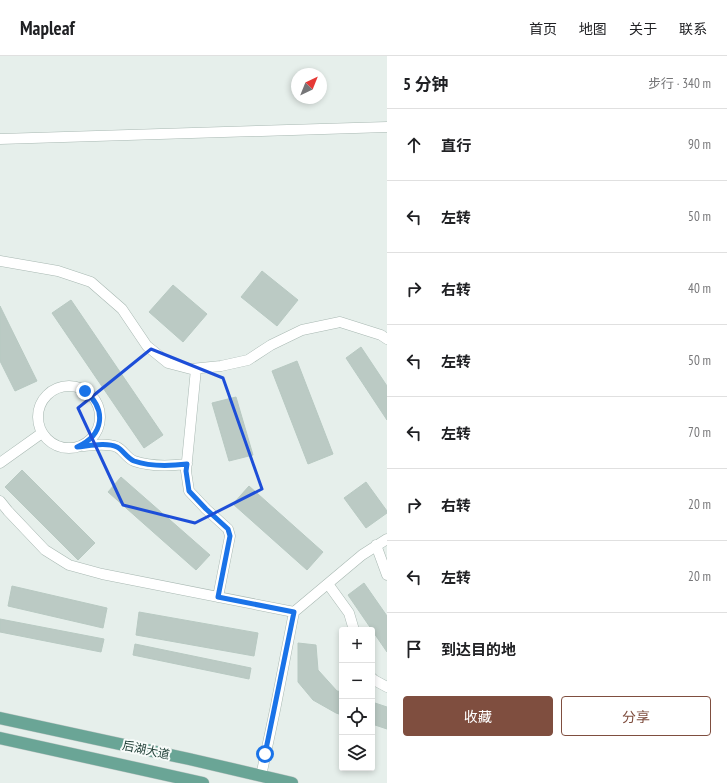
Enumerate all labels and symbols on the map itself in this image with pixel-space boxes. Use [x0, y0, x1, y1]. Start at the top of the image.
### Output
north arrow [291, 68, 327, 104]
route end [76, 382, 94, 400]
street label: 后湖大道 [121, 737, 171, 762]
route start [256, 745, 274, 763]

